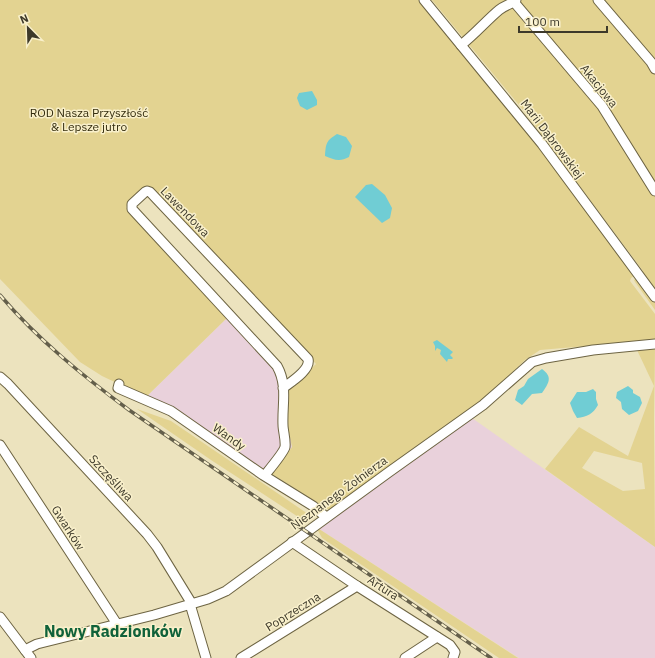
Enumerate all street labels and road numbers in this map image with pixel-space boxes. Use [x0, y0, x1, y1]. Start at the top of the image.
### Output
street label: Akacjowa [577, 61, 622, 111]
street label: Marii Dąbrowskiej [518, 96, 587, 181]
street label: Lawendowa [158, 183, 213, 240]
street label: Wandy [210, 420, 249, 453]
street label: Szczęśliwa [86, 451, 137, 504]
street label: Nieznanego Żołnierza [287, 452, 390, 533]
street label: Gwarków [48, 503, 88, 553]
street label: Artura [365, 572, 402, 603]
street label: Poprzeczna [262, 588, 323, 634]

